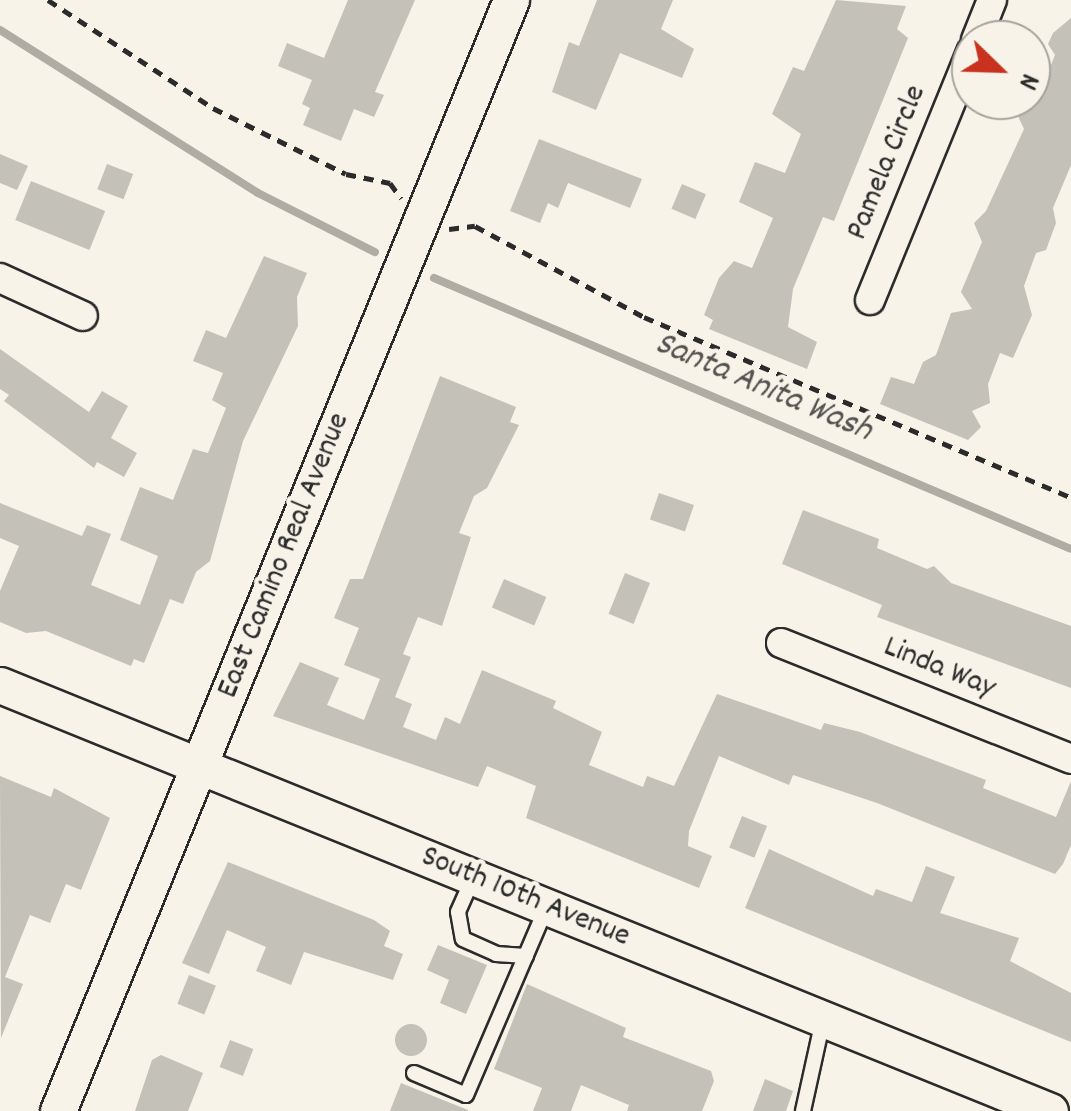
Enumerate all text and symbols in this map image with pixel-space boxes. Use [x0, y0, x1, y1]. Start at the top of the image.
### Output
north arrow [951, 20, 1051, 120]
text: N [1006, 67, 1048, 95]
street label: Pamela Circle [840, 80, 936, 246]
water label: Santa Anita Wash [648, 323, 878, 453]
street label: East Camino Real Avenue [210, 408, 360, 704]
street label: Linda Way [877, 629, 1001, 709]
street label: South 10th Avenue [415, 839, 635, 957]

